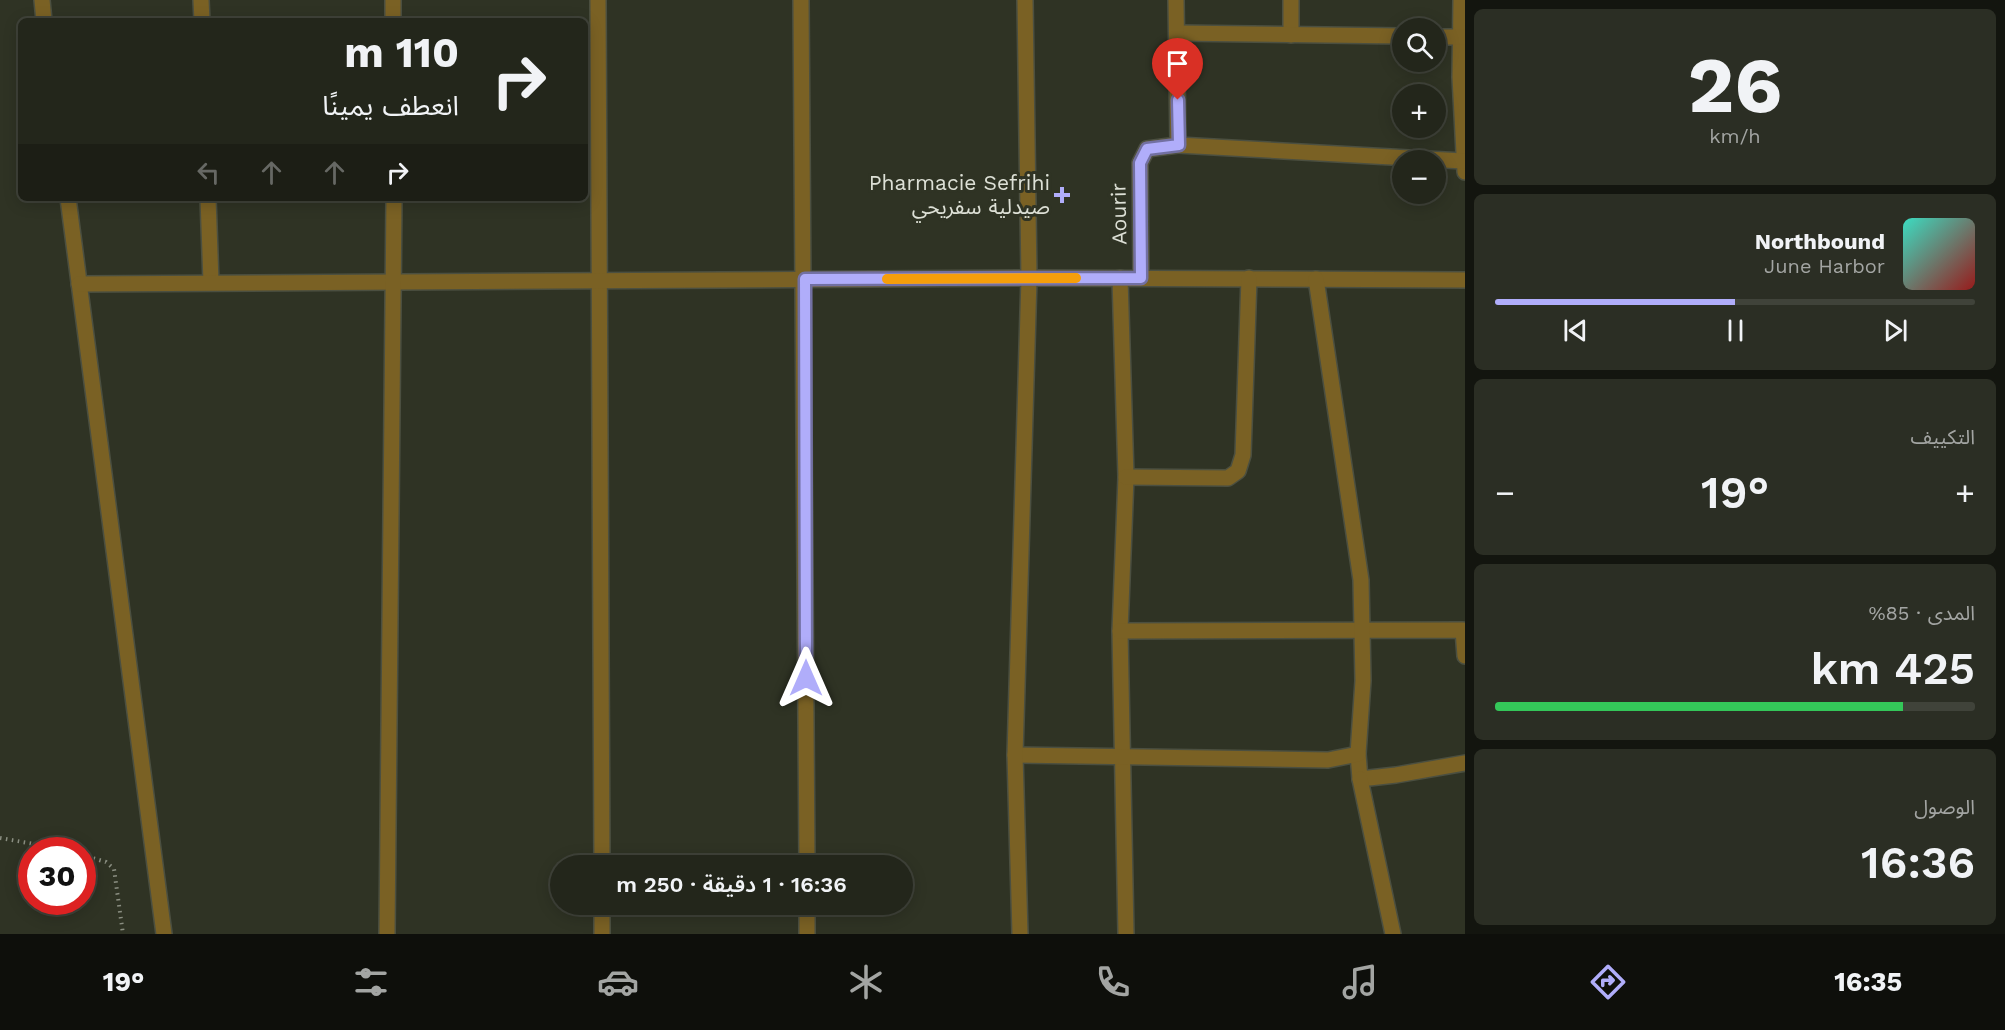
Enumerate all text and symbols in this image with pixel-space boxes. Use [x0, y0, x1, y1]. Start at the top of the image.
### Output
map controls [1392, 18, 1446, 204]
button: search [1392, 18, 1446, 72]
text: 110 m [344, 28, 459, 77]
pin [1152, 38, 1203, 100]
text: 26 [1688, 39, 1782, 131]
icon: right [480, 42, 558, 120]
icon: arrive [1161, 47, 1194, 80]
button: + [1392, 84, 1446, 138]
text: انعطف يمينًا [322, 90, 459, 122]
text: km/h [1709, 124, 1761, 148]
button: − [1392, 150, 1446, 204]
icon: left [192, 156, 225, 189]
icon: ahead [255, 156, 288, 189]
icon: ahead [318, 156, 351, 189]
icon: right [381, 156, 414, 189]
place label: Pharmacie Sefrihi صيدلية سفريحي [869, 170, 1050, 223]
street label: Aourir [1105, 182, 1132, 245]
marker: Pharmacie Sefrihi صيدلية سفريحي [1055, 188, 1069, 202]
text: Northbound [1755, 229, 1885, 254]
text: June Harbor [1764, 254, 1885, 278]
icon: previous [1559, 314, 1592, 347]
icon: pause [1719, 314, 1752, 347]
icon: next [1879, 314, 1912, 347]
text: التكييف [1911, 425, 1975, 449]
text: 19° [1701, 466, 1769, 519]
text: − [1495, 473, 1515, 512]
text: + [1955, 473, 1975, 512]
text: المدى · 85% [1868, 601, 1975, 625]
text: 425 km [1811, 642, 1975, 695]
position arrow [774, 646, 838, 710]
text: الوصول [1914, 795, 1975, 819]
text: 16:36 [1861, 836, 1975, 889]
speed limit sign: 30 [18, 837, 96, 915]
text: 16:36 · 1 دقيقة · 250 m [616, 872, 847, 897]
icon: filters [350, 961, 392, 1003]
icon: car [597, 961, 639, 1003]
icon: climate [845, 961, 887, 1003]
icon: phone [1092, 961, 1134, 1003]
icon: music [1339, 961, 1381, 1003]
icon: directions [1587, 961, 1629, 1003]
text: 19° [103, 966, 144, 998]
text: 16:35 [1834, 966, 1902, 998]

